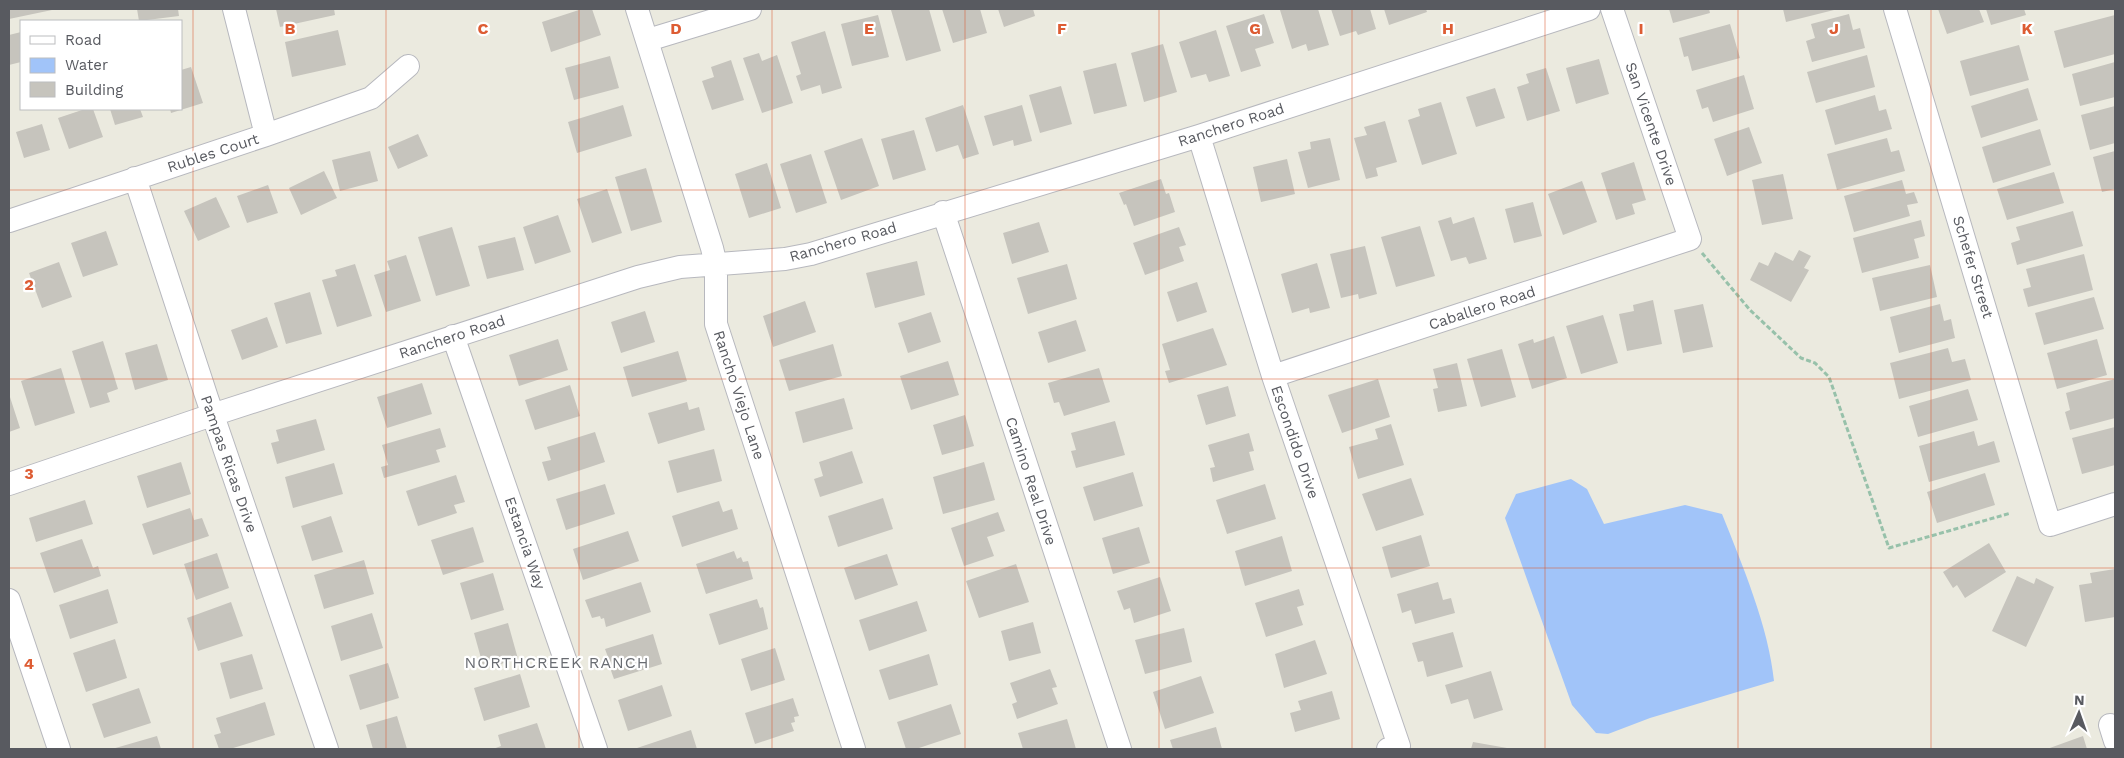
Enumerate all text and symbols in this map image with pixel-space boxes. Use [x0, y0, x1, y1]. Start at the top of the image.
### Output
text: B [285, 19, 296, 38]
text: C [478, 19, 489, 38]
text: D [670, 19, 682, 38]
text: E [864, 19, 874, 38]
text: F [1057, 19, 1067, 38]
text: G [1249, 19, 1261, 38]
text: H [1442, 19, 1454, 38]
text: I [1638, 19, 1644, 38]
text: J [1829, 19, 1839, 38]
text: K [2021, 19, 2033, 38]
legend [20, 20, 182, 110]
text: Road [65, 31, 102, 49]
text: Water [65, 56, 108, 74]
street label: San Vicente Drive [1621, 60, 1681, 188]
text: Building [65, 81, 123, 99]
street label: Ranchero Road [1176, 99, 1286, 151]
street label: Rubles Court [165, 130, 262, 176]
street label: Schefer Street [1949, 214, 1997, 321]
street label: Ranchero Road [787, 218, 899, 266]
text: 2 [24, 275, 34, 294]
street label: Caballero Road [1426, 282, 1538, 334]
street label: Ranchero Road [397, 311, 507, 363]
street label: Rancho Viejo Lane [710, 328, 768, 462]
street label: Escondido Drive [1267, 383, 1323, 501]
street label: Pampas Ricas Drive [197, 393, 261, 535]
street label: Camino Real Drive [1002, 415, 1060, 547]
text: 3 [24, 464, 34, 483]
street label: Estancia Way [501, 494, 549, 592]
district label: NORTHCREEK RANCH [465, 653, 649, 672]
text: 4 [24, 654, 34, 673]
north arrow [2054, 688, 2104, 738]
text: N [2074, 692, 2085, 708]

